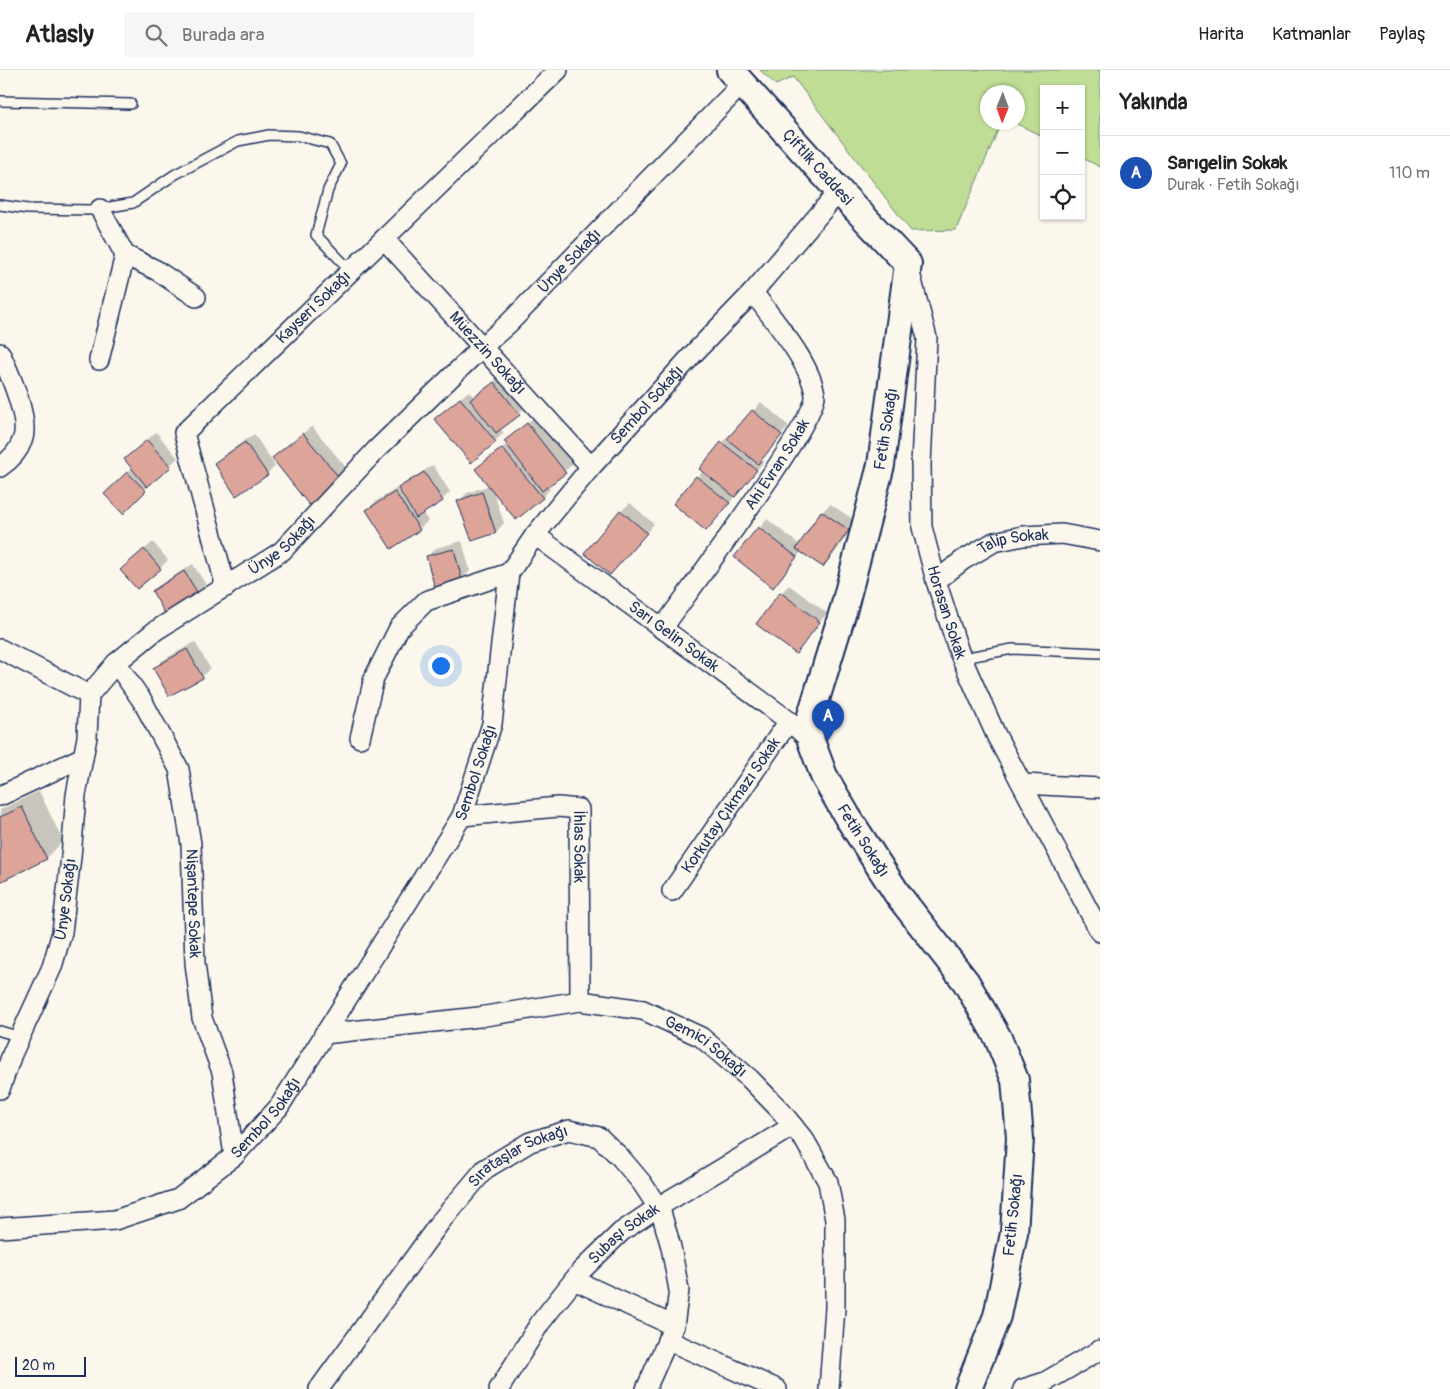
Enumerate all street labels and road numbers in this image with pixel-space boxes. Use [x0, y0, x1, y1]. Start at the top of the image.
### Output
street label: Çiftlik Caddesi [778, 125, 858, 210]
street label: Ünye Sokağı [534, 224, 605, 297]
street label: Kayseri Sokağı [272, 267, 355, 348]
street label: Müezzin Sokağı [445, 307, 530, 399]
street label: Sembol Sokağı [606, 361, 688, 449]
street label: Fetih Sokağı [870, 387, 902, 471]
street label: Ahi Evran Sokak [741, 415, 814, 514]
street label: Ünye Sokağı [245, 511, 320, 580]
street label: Talip Sokak [974, 525, 1049, 559]
street label: Horasan Sokak [922, 563, 971, 663]
street label: Sarı Gelin Sokak [624, 597, 723, 677]
street label: Sembol Sokağı [451, 722, 501, 823]
street label: Korkutay Çıkmazı Sokak [677, 733, 785, 877]
street label: Fetih Sokağı [832, 801, 894, 881]
street label: İhlas Sokak [569, 810, 589, 883]
street label: Nişantepe Sokak [181, 848, 205, 959]
street label: Ünye Sokağı [50, 857, 81, 943]
street label: Gemici Sokağı [661, 1011, 751, 1082]
street label: Sembol Sokağı [227, 1074, 305, 1163]
street label: Sırataşlar Sokağı [464, 1121, 570, 1192]
street label: Fetih Sokağı [999, 1173, 1027, 1257]
street label: Subaşı Sokak [584, 1199, 664, 1268]

